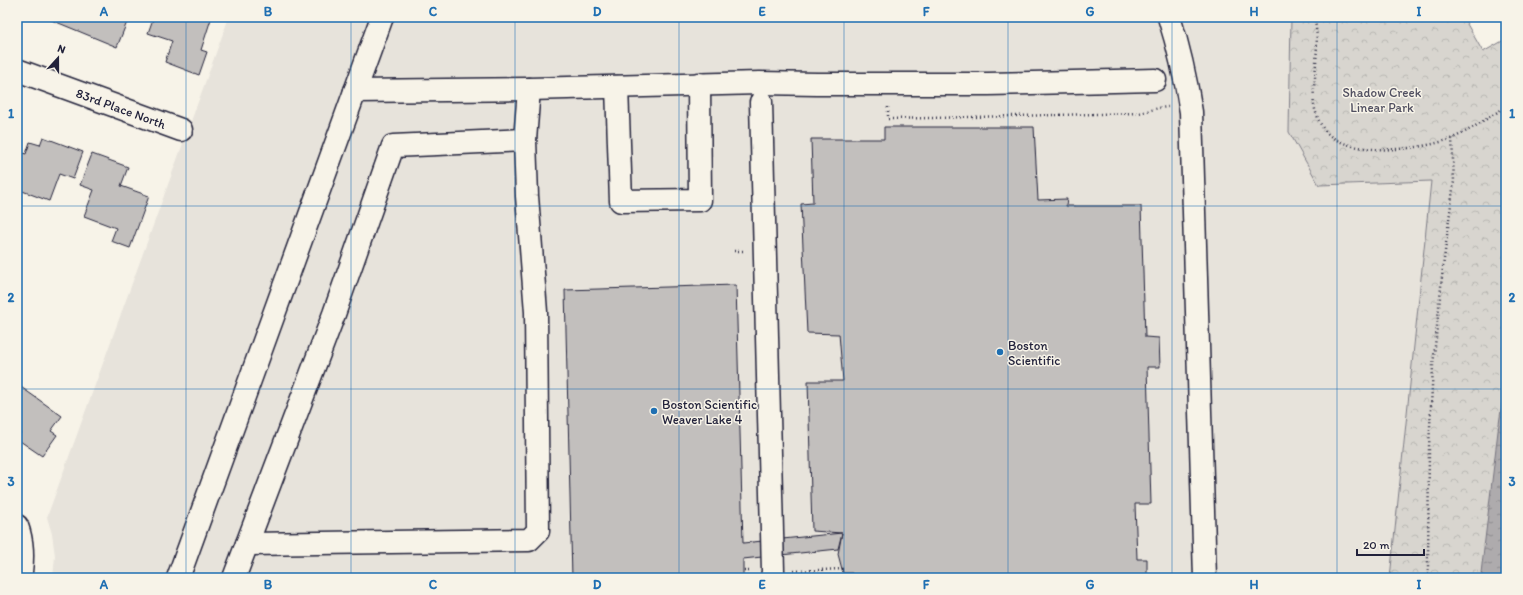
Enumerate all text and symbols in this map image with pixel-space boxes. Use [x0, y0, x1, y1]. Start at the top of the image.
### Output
text: A [99, 4, 109, 19]
text: B [264, 4, 273, 19]
text: C [429, 4, 438, 19]
text: D [593, 4, 602, 19]
text: E [758, 4, 766, 19]
text: F [923, 4, 930, 19]
text: G [1086, 4, 1095, 19]
text: H [1250, 4, 1259, 19]
text: I [1417, 4, 1422, 19]
north arrow [38, 38, 78, 78]
text: N [56, 42, 67, 57]
street label: 83rd Place North [74, 85, 168, 131]
park label: Shadow Creek Linear Park [1343, 85, 1422, 115]
text: 1 [8, 106, 14, 121]
text: 1 [1509, 106, 1515, 121]
text: 2 [8, 290, 15, 305]
text: 2 [1509, 290, 1516, 305]
place label: Boston Scientific [1008, 338, 1060, 368]
marker: Boston Scientific [995, 347, 1005, 357]
place label: Boston Scientific Weaver Lake 4 [662, 397, 757, 427]
marker: Boston Scientific Weaver Lake 4 [649, 406, 659, 416]
text: 3 [7, 474, 15, 489]
text: 3 [1508, 474, 1516, 489]
scale bar [1357, 531, 1424, 557]
text: 20 m [1363, 538, 1390, 552]
text: A [99, 577, 109, 592]
text: B [264, 577, 273, 592]
text: C [429, 577, 438, 592]
text: D [593, 577, 602, 592]
text: E [758, 577, 766, 592]
text: F [923, 577, 930, 592]
text: G [1086, 577, 1095, 592]
text: H [1250, 577, 1259, 592]
text: I [1417, 577, 1422, 592]

